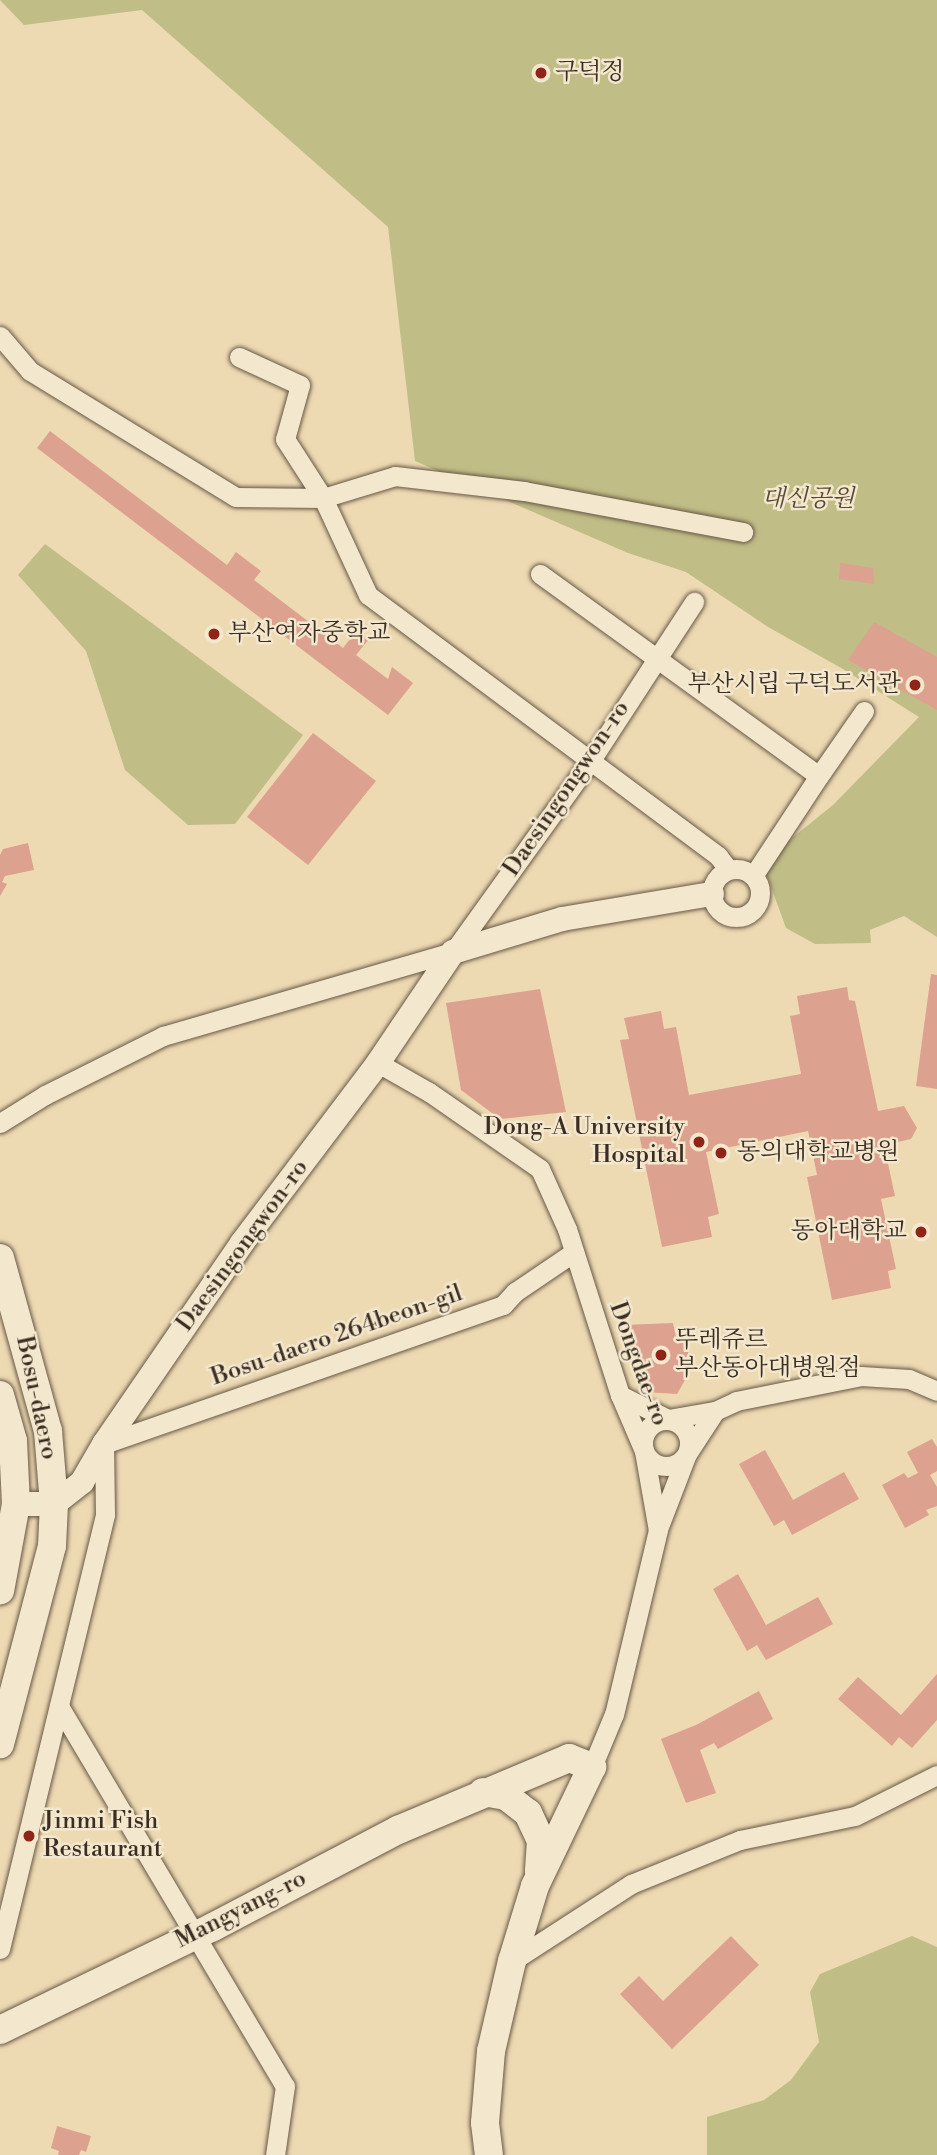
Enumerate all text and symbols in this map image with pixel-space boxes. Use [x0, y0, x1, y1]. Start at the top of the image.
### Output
place label: 구덕정 [555, 59, 625, 87]
marker: 구덕정 [533, 65, 549, 81]
park label: 대신공원 [762, 486, 854, 514]
place label: 부산여자중학교 [228, 620, 390, 648]
marker: 부산여자중학교 [206, 626, 222, 642]
place label: 부산시립 구덕도서관 [687, 671, 901, 699]
marker: 부산시립 구덕도서관 [907, 677, 923, 693]
street label: Daesingongwon-ro [498, 696, 636, 882]
place label: Dong-A University Hospital [484, 1114, 685, 1170]
marker: Dong-A University Hospital [691, 1134, 707, 1150]
place label: 동의대학교병원 [737, 1139, 899, 1167]
marker: 동의대학교병원 [711, 1143, 731, 1163]
street label: Daesingongwon-ro [171, 1154, 315, 1338]
place label: 동아대학교 [791, 1218, 907, 1246]
marker: 동아대학교 [913, 1224, 929, 1240]
street label: Bosu-daero 264beon-gil [208, 1279, 466, 1393]
street label: Dongdae-ro [602, 1298, 674, 1430]
place label: 뚜레쥬르 부산동아대병원점 [675, 1327, 860, 1383]
street label: Bosu-daero [9, 1334, 63, 1462]
marker: 뚜레쥬르 부산동아대병원점 [653, 1347, 669, 1363]
place label: Jinmi Fish Restaurant [43, 1808, 162, 1864]
marker: Jinmi Fish Restaurant [21, 1828, 37, 1844]
street label: Mangyang-ro [170, 1865, 312, 1955]

